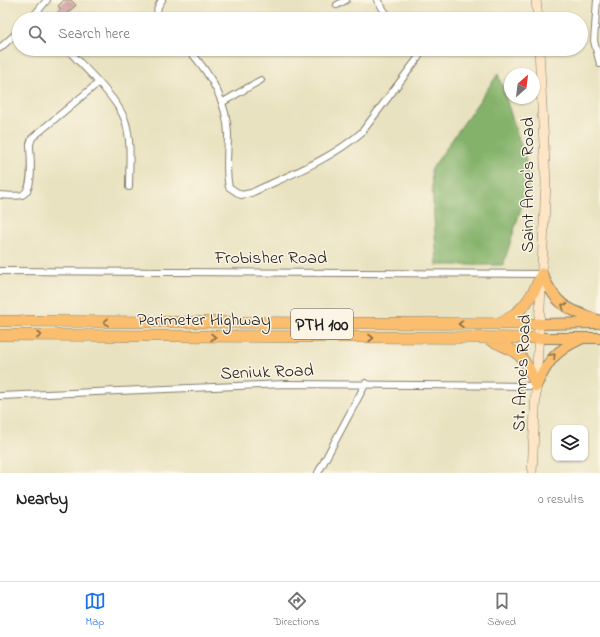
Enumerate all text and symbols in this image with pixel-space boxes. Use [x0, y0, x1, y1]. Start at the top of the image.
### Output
search box [12, 12, 588, 56]
icon: search [26, 23, 48, 45]
text: Search here [58, 23, 130, 45]
north arrow [504, 68, 540, 104]
street label: Saint Anne's Road [516, 117, 542, 253]
street label: Frobisher Road [214, 246, 327, 272]
one-way arrow [561, 303, 568, 310]
street label: Perimeter Highway [137, 308, 271, 335]
road number: PTH 100 [291, 309, 353, 339]
street label: St. Anne's Road [507, 314, 539, 432]
one-way arrow [103, 318, 109, 326]
one-way arrow [458, 320, 464, 328]
one-way arrow [36, 331, 42, 339]
one-way arrow [210, 333, 216, 341]
one-way arrow [368, 334, 374, 342]
one-way arrow [549, 353, 556, 361]
street label: Seniuk Road [220, 358, 314, 388]
map controls [552, 425, 588, 461]
button: layers [552, 425, 588, 461]
text: Nearby [16, 487, 68, 512]
text: 0 results [538, 490, 584, 509]
tab: Map [84, 590, 106, 630]
tab: Directions [274, 590, 319, 630]
tab: Saved [487, 590, 516, 630]

